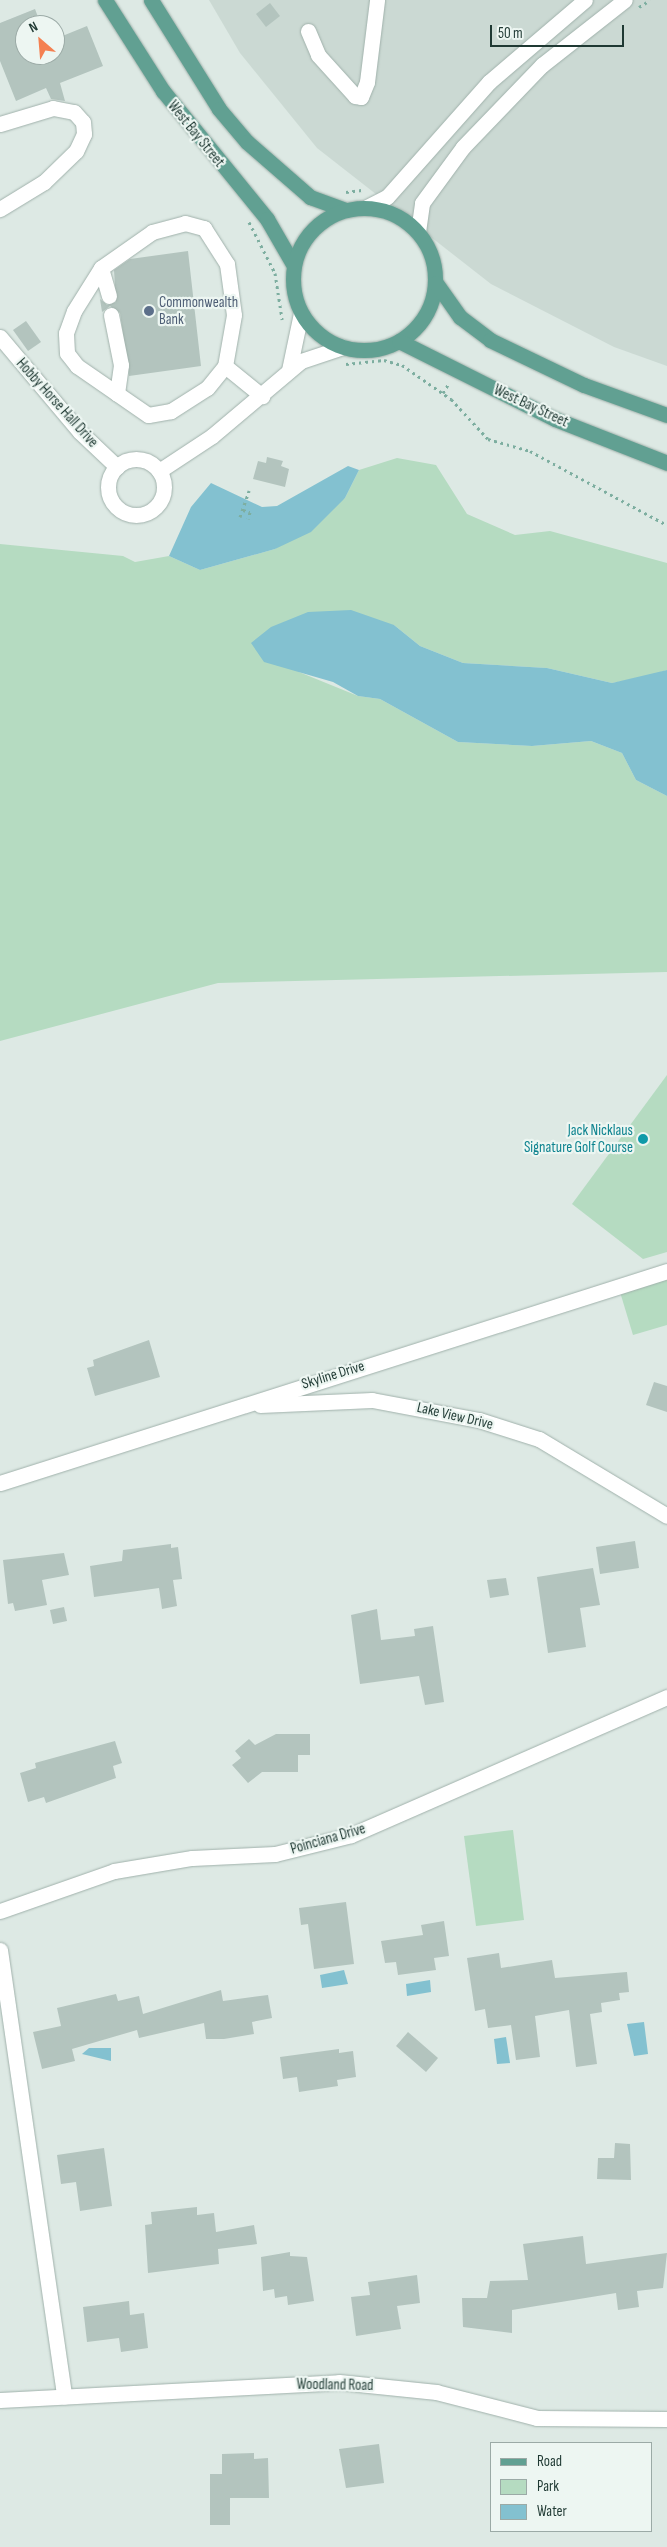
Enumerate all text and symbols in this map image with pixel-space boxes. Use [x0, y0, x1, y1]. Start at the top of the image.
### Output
north arrow [15, 15, 65, 65]
scale bar [492, 15, 626, 47]
text: N [26, 18, 41, 36]
text: 50 m [498, 24, 523, 43]
street label: West Bay Street [164, 97, 228, 171]
place label: Commonwealth Bank [159, 293, 238, 328]
marker: Commonwealth Bank [143, 305, 155, 317]
street label: Hobby Horse Hall Drive [12, 355, 102, 451]
street label: West Bay Street [491, 381, 571, 431]
place label: Jack Nicklaus Signature Golf Course [524, 1121, 633, 1156]
marker: Jack Nicklaus Signature Golf Course [637, 1133, 649, 1145]
street label: Skyline Drive [299, 1357, 367, 1393]
street label: Lake View Drive [415, 1398, 495, 1434]
street label: Poinciana Drive [288, 1820, 368, 1858]
street label: Woodland Road [296, 2375, 374, 2395]
legend [490, 2442, 652, 2532]
text: Road [537, 2452, 562, 2471]
text: Park [537, 2477, 559, 2496]
text: Water [537, 2502, 567, 2521]

